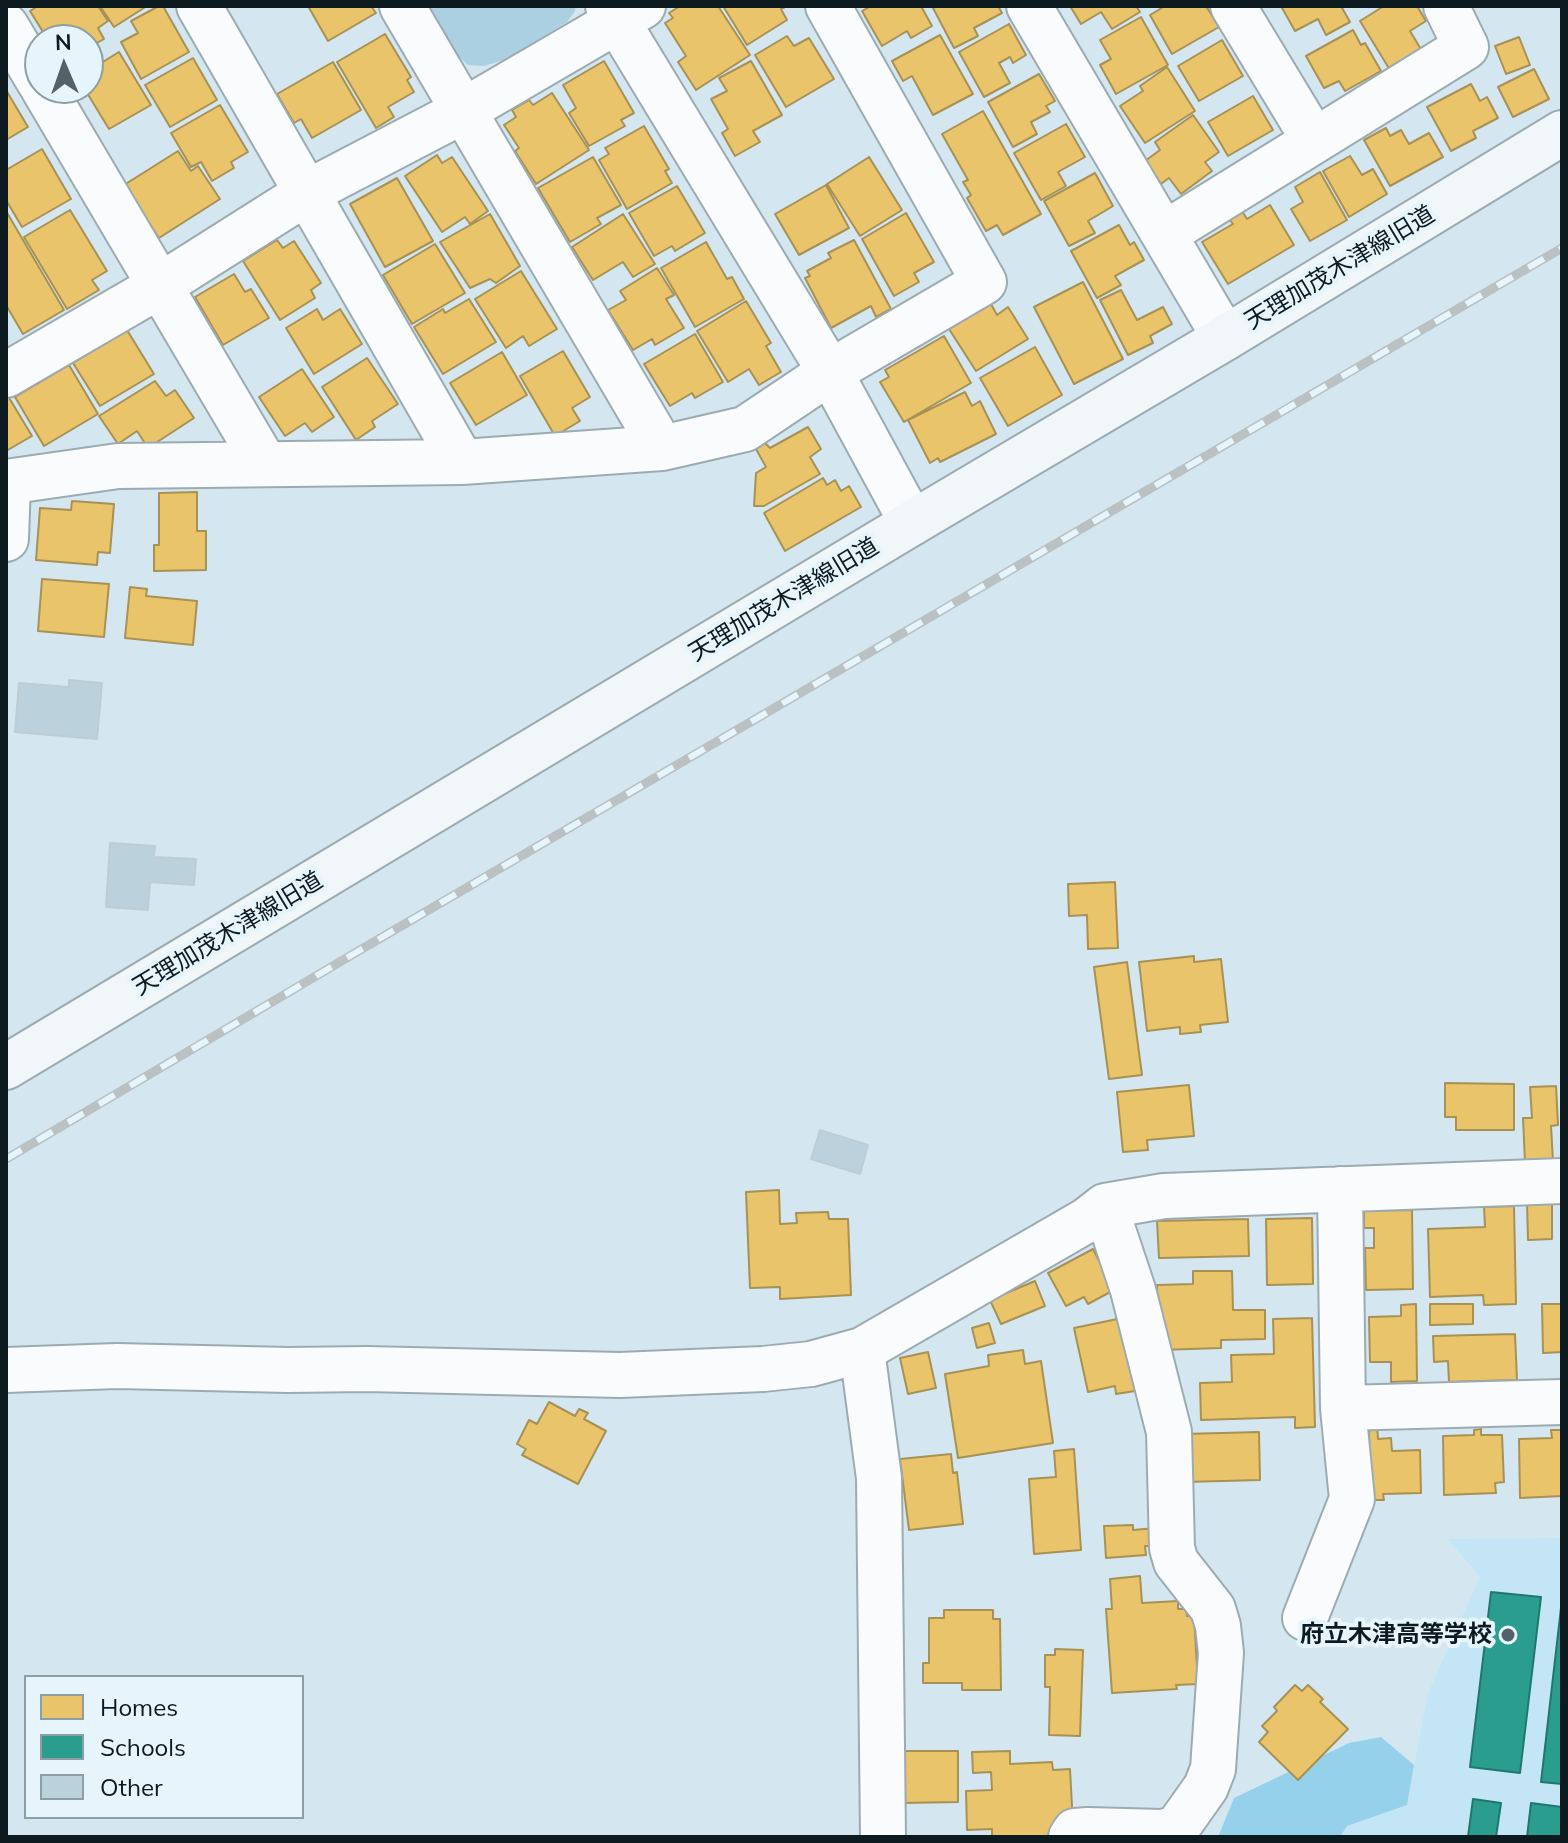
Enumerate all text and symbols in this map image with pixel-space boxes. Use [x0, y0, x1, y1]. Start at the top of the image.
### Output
north arrow [24, 24, 104, 104]
text: N [54, 28, 72, 56]
street label: 天理加茂木津線旧道 [1240, 200, 1440, 336]
street label: 天理加茂木津線旧道 [684, 532, 884, 668]
street label: 天理加茂木津線旧道 [128, 866, 328, 1002]
place label: 府立木津高等学校 [1300, 1621, 1492, 1649]
marker: 府立木津高等学校 [1499, 1626, 1517, 1644]
legend [24, 1675, 304, 1819]
text: Homes [100, 1692, 178, 1722]
text: Schools [100, 1732, 186, 1762]
text: Other [100, 1772, 163, 1802]

